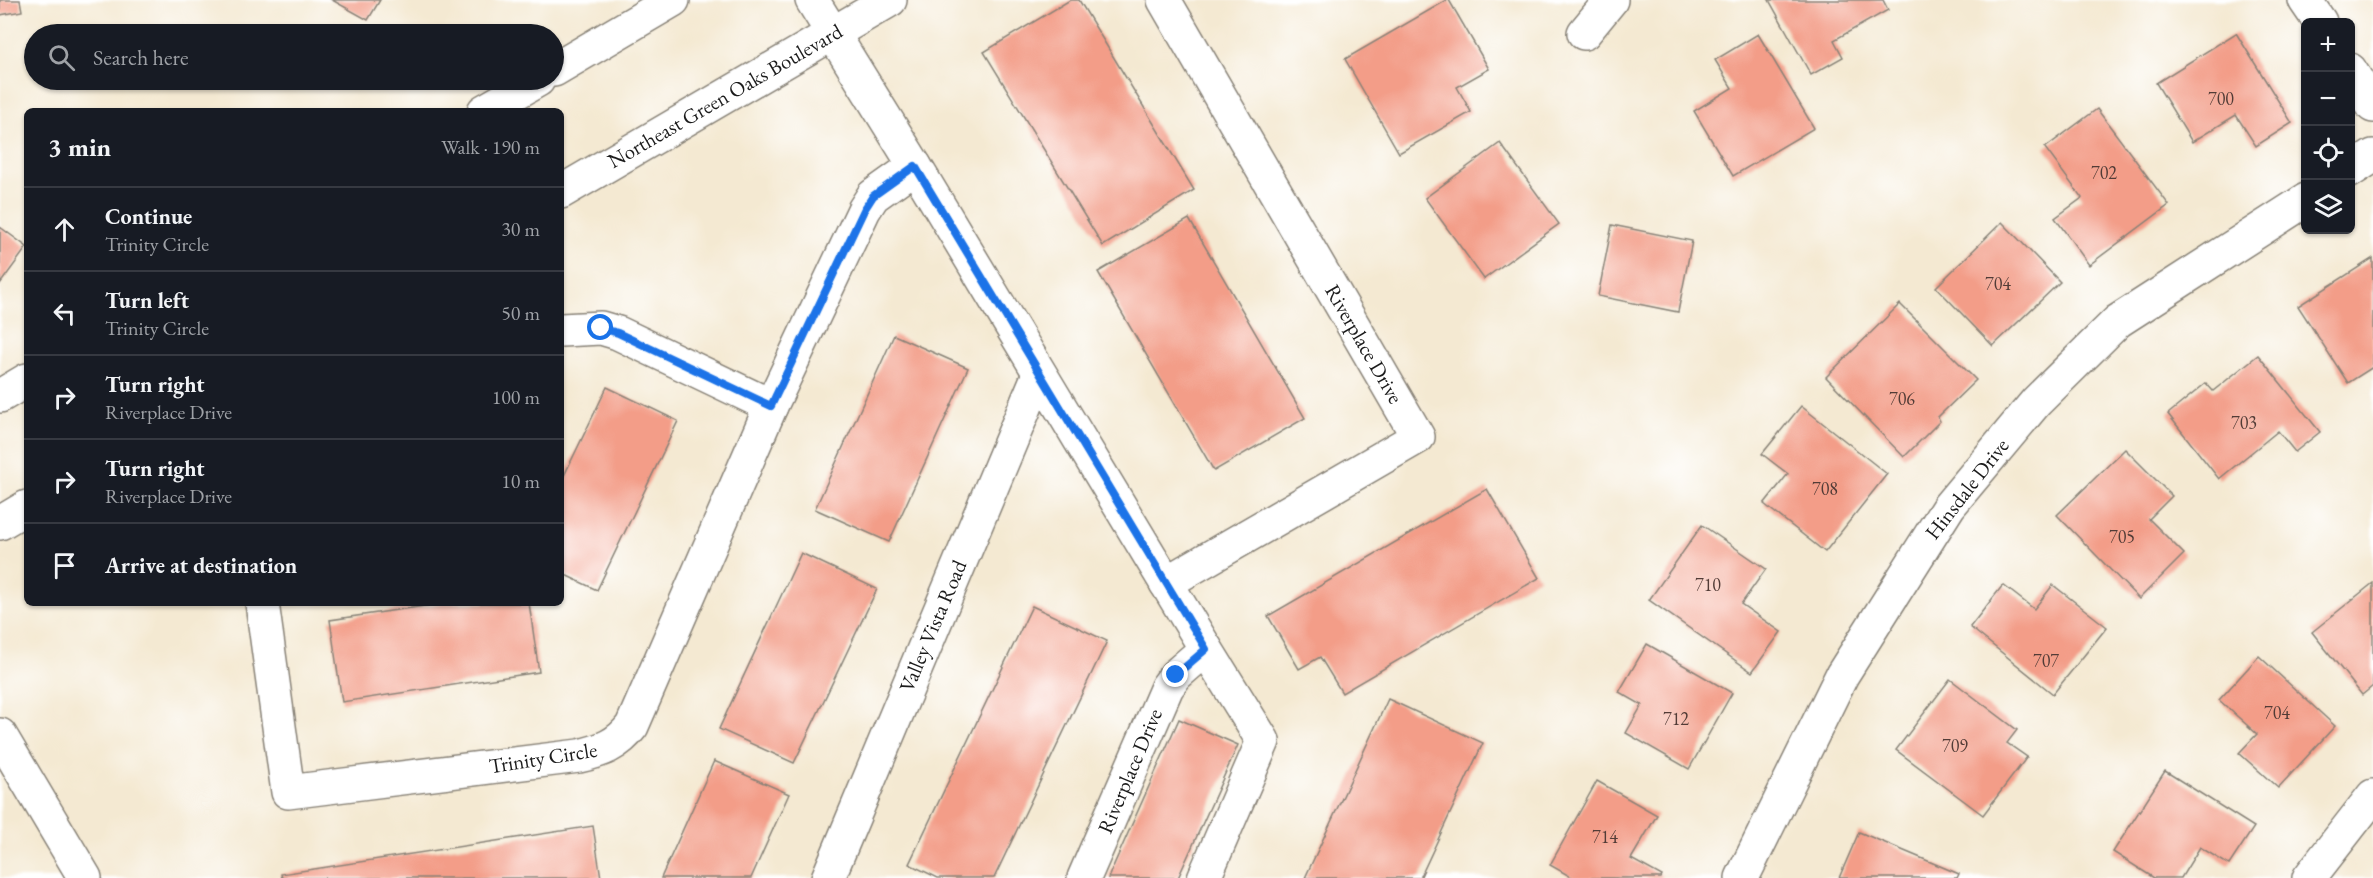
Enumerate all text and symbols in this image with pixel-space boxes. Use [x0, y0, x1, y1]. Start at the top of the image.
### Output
street label: Northeast Green Oaks Boulevard [603, 17, 847, 174]
map controls [2301, 18, 2355, 234]
button: + [2301, 18, 2355, 72]
search box [24, 24, 564, 90]
icon: search [45, 41, 78, 74]
text: Search here [93, 43, 188, 72]
button: − [2301, 72, 2355, 126]
house number: 700 [2208, 87, 2234, 110]
button: locate [2301, 126, 2355, 180]
text: 3 min [48, 130, 111, 164]
text: Walk · 190 m [441, 134, 540, 160]
house number: 702 [2091, 161, 2117, 184]
button: layers [2301, 180, 2355, 234]
text: Continue [105, 202, 192, 231]
icon: ahead [48, 213, 81, 246]
text: 30 m [501, 216, 540, 242]
text: Trinity Circle [105, 231, 209, 257]
house number: 704 [1985, 272, 2011, 295]
street label: Riverplace Drive [1319, 279, 1409, 408]
text: Turn left [105, 286, 189, 315]
icon: left [48, 297, 81, 330]
text: 50 m [501, 300, 540, 326]
route start [587, 314, 613, 340]
text: Trinity Circle [105, 315, 209, 341]
text: Turn right [105, 370, 204, 399]
icon: right [48, 381, 81, 414]
text: 100 m [492, 384, 540, 410]
house number: 706 [1889, 387, 1915, 410]
text: Riverplace Drive [105, 399, 232, 425]
house number: 703 [2231, 411, 2257, 434]
street label: Hinsdale Drive [1919, 433, 2015, 545]
text: Turn right [105, 454, 204, 483]
icon: right [48, 465, 81, 498]
text: 10 m [501, 468, 540, 494]
house number: 708 [1812, 477, 1838, 500]
text: Riverplace Drive [105, 483, 232, 509]
house number: 705 [2109, 525, 2135, 548]
icon: arrive [48, 549, 81, 582]
text: Arrive at destination [105, 551, 297, 580]
street label: Valley Vista Road [893, 555, 973, 696]
house number: 710 [1695, 573, 1721, 596]
house number: 707 [2033, 649, 2059, 672]
route end [1162, 661, 1188, 687]
house number: 704 [2264, 701, 2290, 724]
street label: Riverplace Drive [1091, 704, 1168, 837]
house number: 712 [1663, 707, 1689, 730]
house number: 709 [1942, 734, 1968, 757]
street label: Trinity Circle [487, 736, 599, 779]
house number: 714 [1592, 825, 1618, 848]

